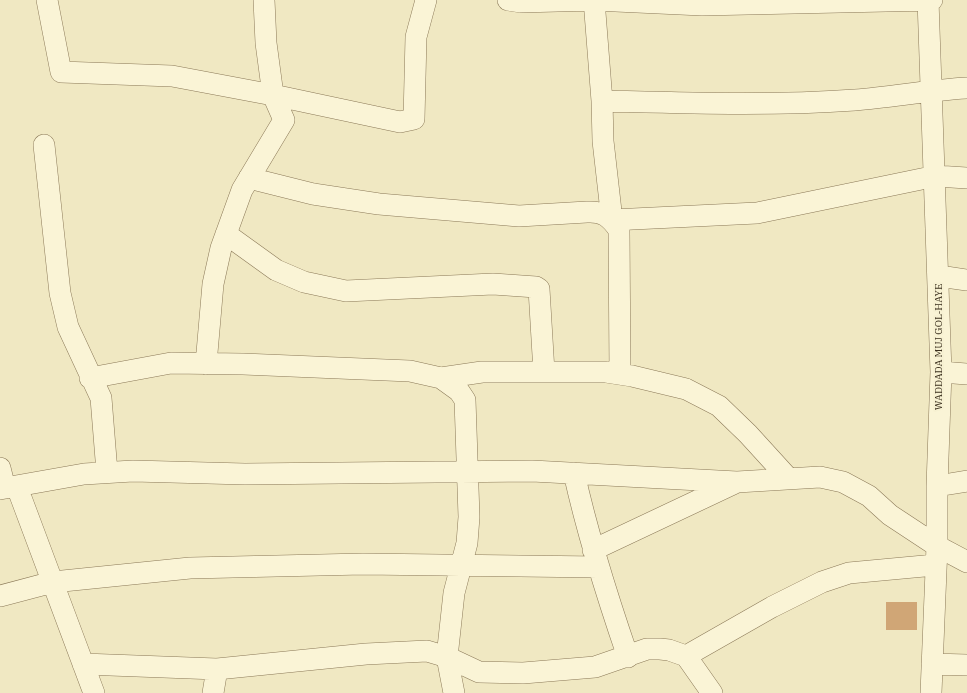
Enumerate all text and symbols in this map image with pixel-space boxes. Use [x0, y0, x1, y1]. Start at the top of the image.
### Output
street label: WADDADA MUJ GOL-HAYE [933, 284, 945, 410]

